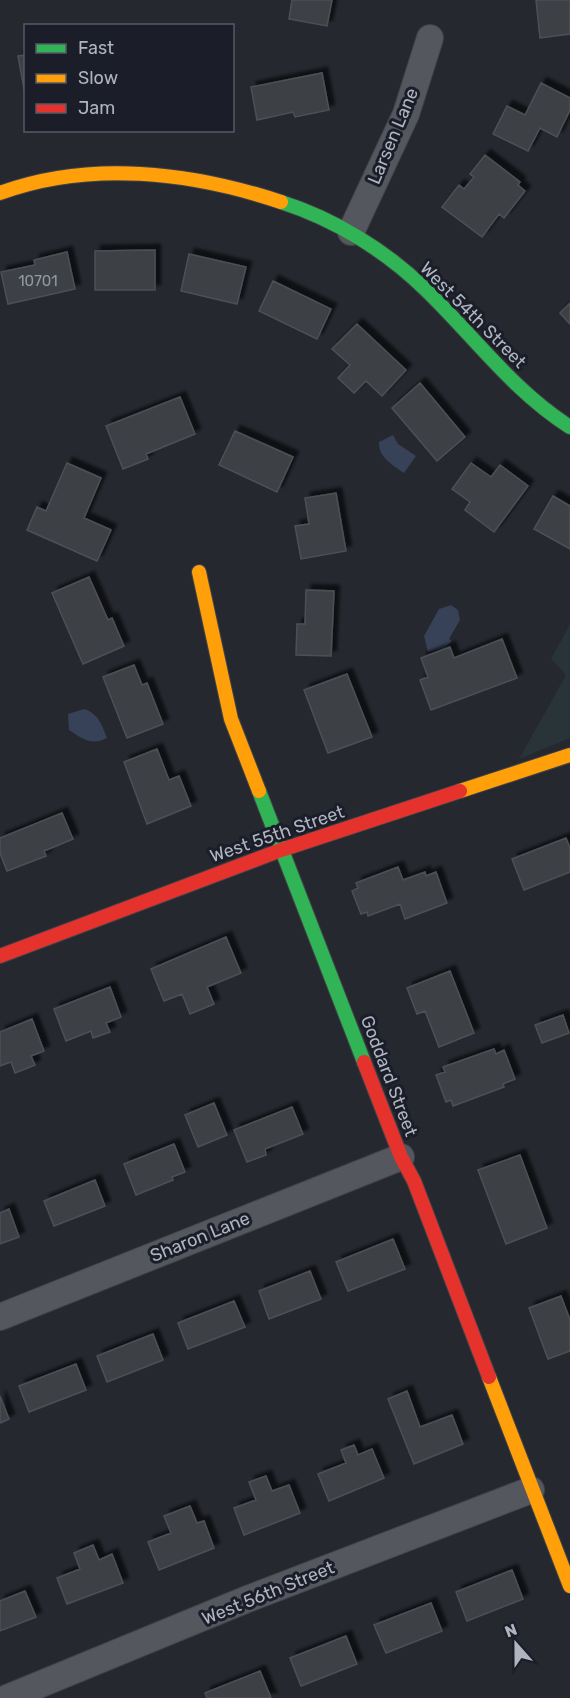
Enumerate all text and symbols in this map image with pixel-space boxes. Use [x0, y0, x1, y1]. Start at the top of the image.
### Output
legend [24, 24, 234, 132]
text: Fast [78, 37, 114, 59]
text: Slow [78, 67, 118, 89]
street label: Larsen Lane [363, 85, 423, 187]
text: Jam [78, 97, 115, 119]
street label: West 54th Street [415, 257, 531, 373]
house number: 10701 [18, 272, 58, 290]
street label: West 55th Street [207, 801, 347, 867]
street label: Goddard Street [356, 1012, 422, 1140]
street label: Sharon Lane [147, 1207, 253, 1267]
street label: West 56th Street [199, 1556, 337, 1630]
north arrow [486, 1614, 546, 1674]
text: N [502, 1620, 520, 1641]

